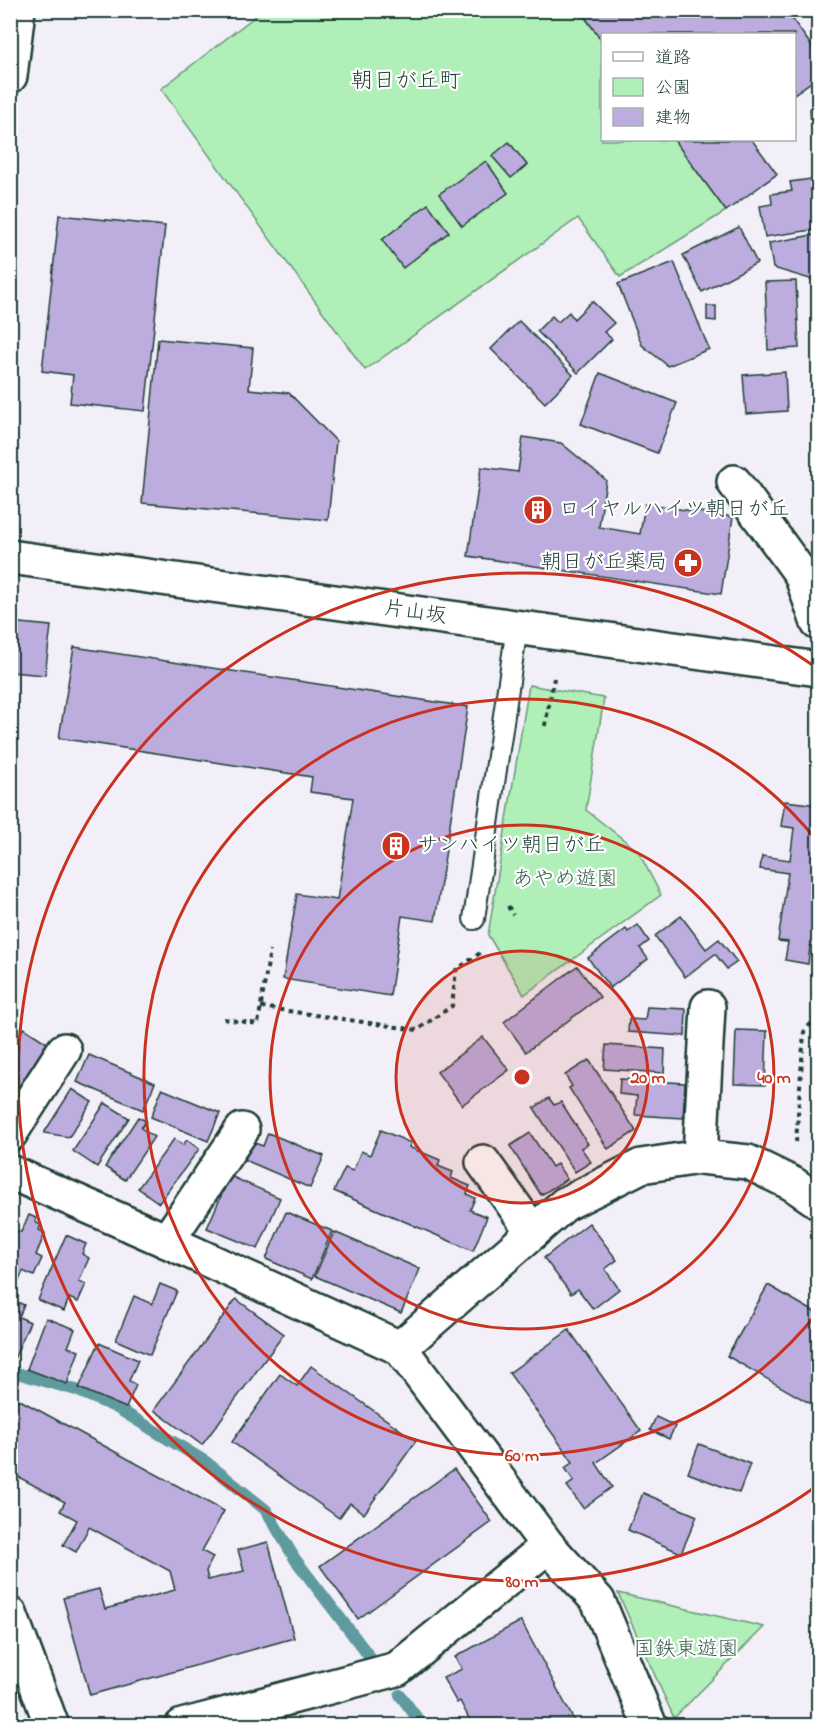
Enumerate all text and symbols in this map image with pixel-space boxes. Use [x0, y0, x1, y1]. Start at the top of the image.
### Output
legend [601, 33, 796, 141]
text: 道路 [655, 46, 691, 72]
district label: 朝日が丘町 [351, 66, 461, 98]
text: 公園 [655, 76, 691, 102]
text: 建物 [655, 106, 691, 132]
building icon: ロイヤルハイツ朝日が丘 [522, 494, 554, 526]
place label: ロイヤルハイツ朝日が丘 [559, 495, 790, 525]
pharmacy icon: 朝日が丘薬局 [672, 547, 704, 579]
place label: 朝日が丘薬局 [541, 548, 667, 578]
street label: 片山坂 [382, 594, 448, 632]
building icon: サンハイツ朝日が丘 [380, 830, 412, 862]
place label: サンハイツ朝日が丘 [417, 831, 605, 861]
park label: あやめ遊園 [513, 865, 618, 895]
text: 20 m [629, 1066, 666, 1092]
text: 40 m [757, 1066, 791, 1092]
centre of rings [512, 1067, 532, 1087]
text: 60 m [505, 1444, 539, 1470]
text: 80 m [505, 1570, 539, 1596]
park label: 国鉄東遊園 [634, 1635, 739, 1665]

